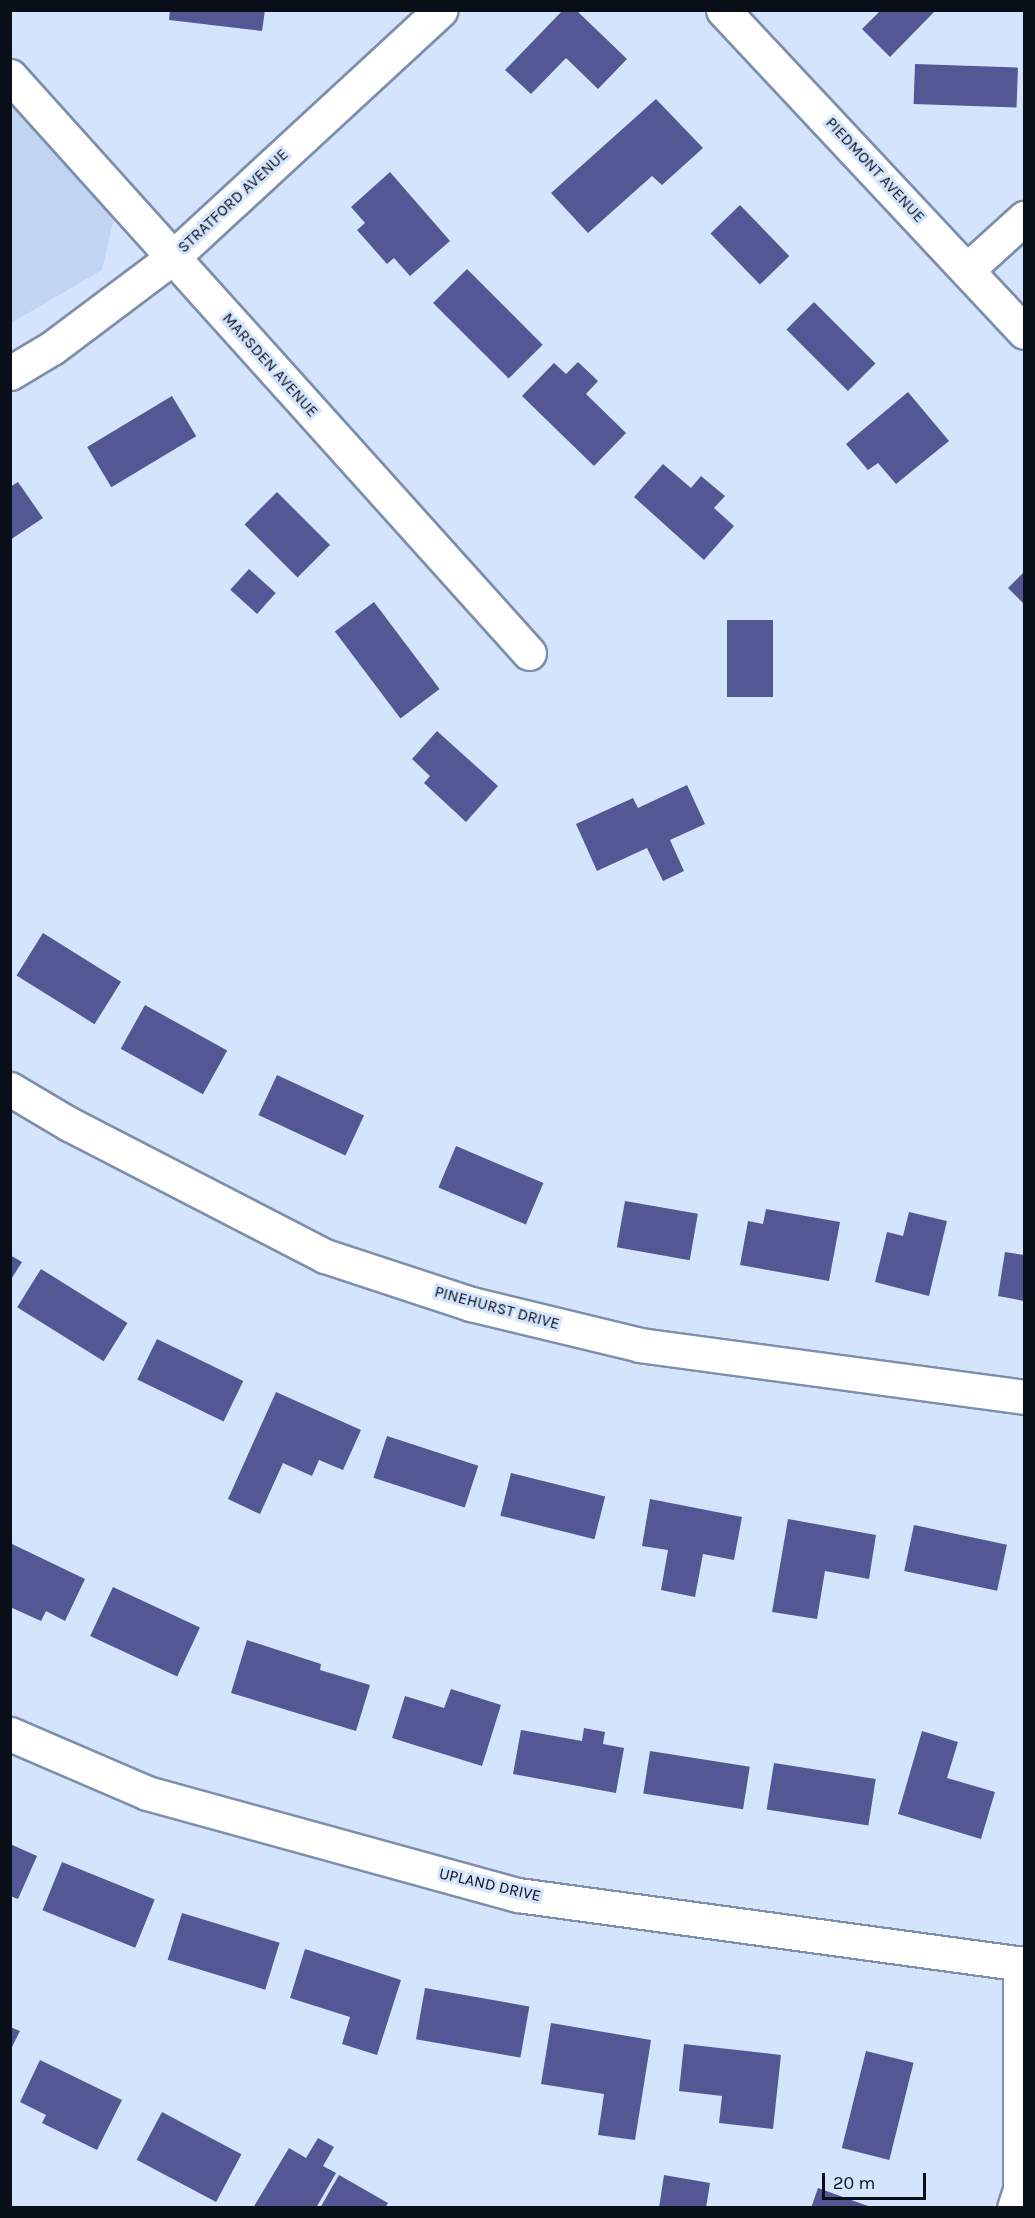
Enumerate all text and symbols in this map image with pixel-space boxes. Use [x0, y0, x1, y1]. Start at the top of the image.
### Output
street label: PIEDMONT AVENUE [821, 113, 929, 227]
street label: STRATFORD AVENUE [174, 145, 292, 257]
street label: MARSDEN AVENUE [218, 309, 322, 421]
street label: PINEHURST DRIVE [432, 1282, 562, 1334]
street label: UPLAND DRIVE [437, 1864, 543, 1906]
scale bar [825, 2161, 928, 2199]
text: 20 m [833, 2172, 875, 2194]

